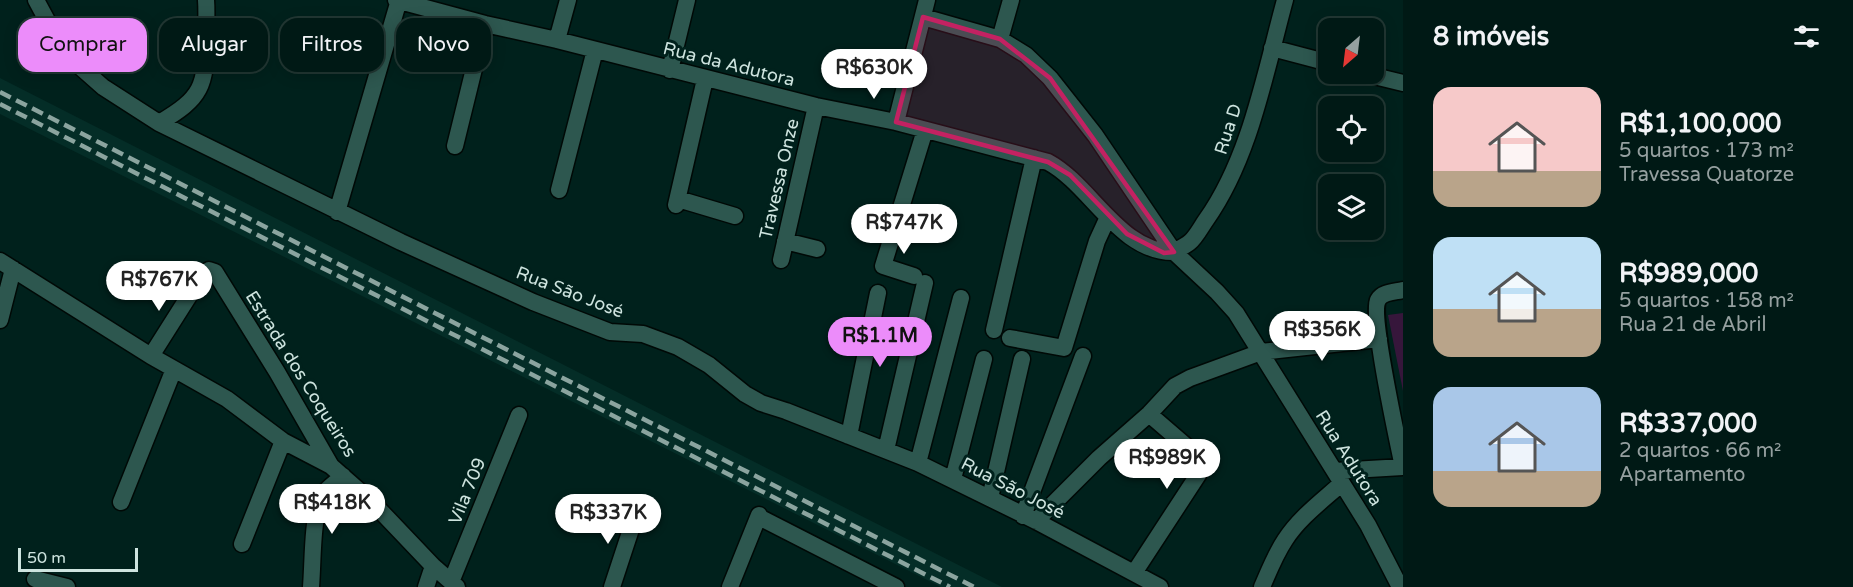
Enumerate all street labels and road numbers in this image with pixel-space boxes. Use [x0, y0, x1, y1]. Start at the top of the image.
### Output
street label: Rua da Adutora [661, 37, 797, 91]
street label: Rua D [1209, 101, 1247, 157]
street label: Travessa Onze [754, 117, 804, 241]
street label: Rua São José [513, 261, 627, 323]
street label: Estrada dos Coqueiros [241, 287, 361, 461]
street label: Rua Adutora [1311, 406, 1387, 510]
street label: Rua São José [957, 452, 1069, 524]
street label: Vila 709 [444, 454, 490, 528]

